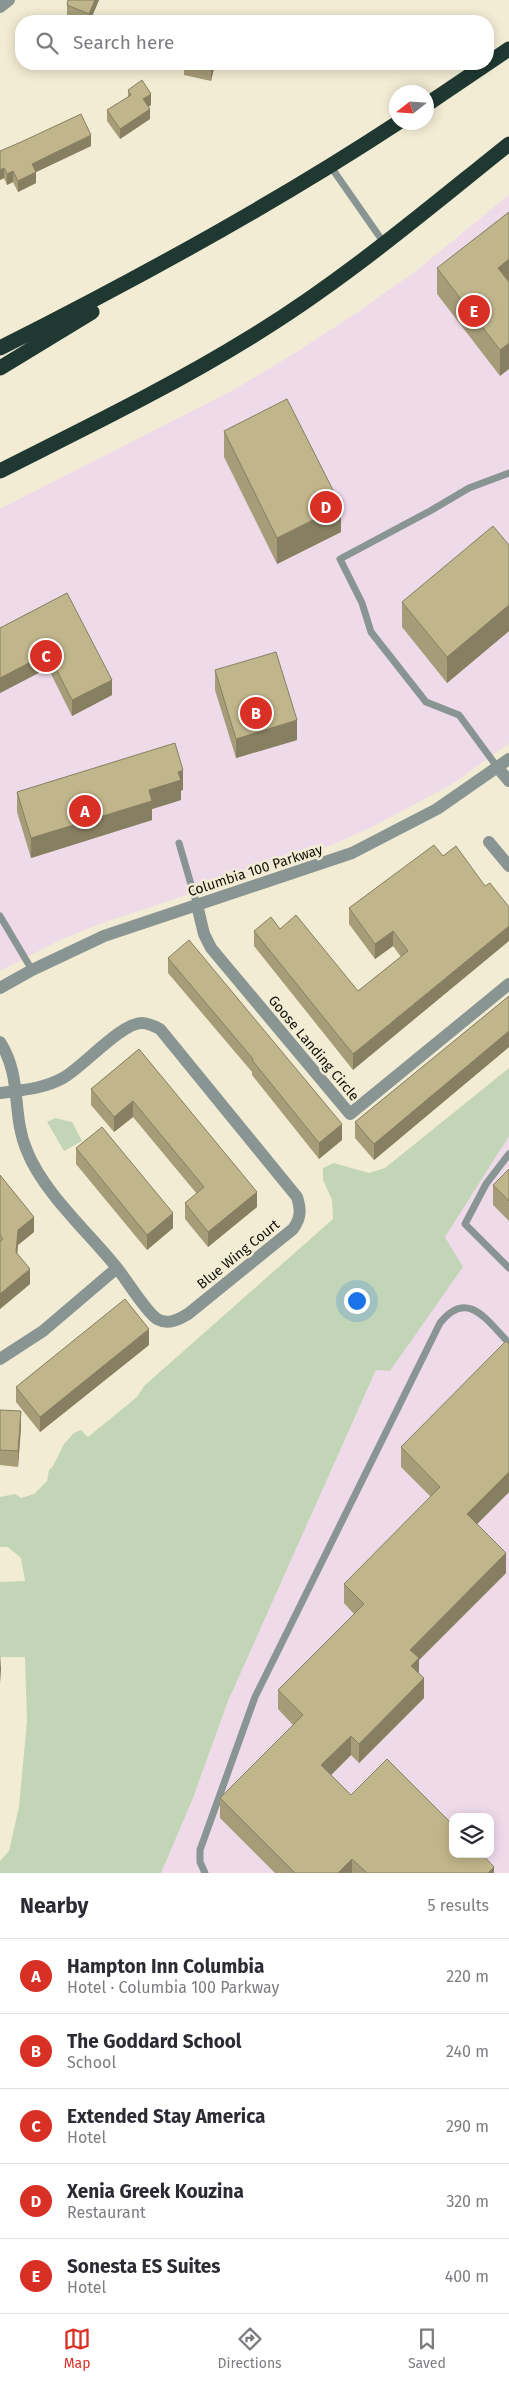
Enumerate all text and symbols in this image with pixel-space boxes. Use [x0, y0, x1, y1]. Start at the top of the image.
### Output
search box [15, 15, 494, 70]
icon: search [33, 29, 61, 57]
text: Search here [73, 31, 174, 54]
north arrow [389, 85, 434, 130]
pin: E [458, 292, 490, 330]
pin: D [310, 488, 342, 526]
pin: C [30, 637, 62, 675]
pin: B [240, 694, 272, 732]
pin: A [69, 792, 101, 830]
street label: Columbia 100 Parkway [186, 841, 325, 900]
street label: Goose Landing Circle [265, 992, 363, 1104]
street label: Blue Wing Court [194, 1215, 284, 1293]
your location [344, 1288, 370, 1314]
map controls [449, 1813, 494, 1858]
button: layers [449, 1813, 494, 1858]
text: Nearby [20, 1893, 88, 1919]
text: 5 results [428, 1896, 489, 1915]
text: Hampton Inn Columbia [67, 1955, 264, 1978]
text: A [31, 1967, 41, 1986]
text: 220 m [446, 1967, 489, 1986]
text: Hotel · Columbia 100 Parkway [67, 1978, 279, 1997]
text: The Goddard School [67, 2030, 242, 2053]
text: B [31, 2042, 41, 2061]
text: 240 m [446, 2042, 489, 2061]
text: School [67, 2053, 116, 2072]
text: Extended Stay America [67, 2105, 265, 2128]
text: C [31, 2117, 41, 2136]
text: 290 m [446, 2117, 489, 2136]
text: Hotel [67, 2128, 106, 2147]
text: Xenia Greek Kouzina [67, 2180, 244, 2203]
text: D [31, 2192, 41, 2211]
text: 320 m [446, 2192, 489, 2211]
text: Restaurant [67, 2203, 146, 2222]
text: Sonesta ES Suites [67, 2255, 221, 2278]
text: E [32, 2267, 40, 2286]
text: 400 m [445, 2267, 489, 2286]
text: Hotel [67, 2278, 106, 2297]
tab: Map [63, 2325, 91, 2372]
tab: Directions [217, 2325, 282, 2372]
tab: Saved [408, 2325, 446, 2372]

